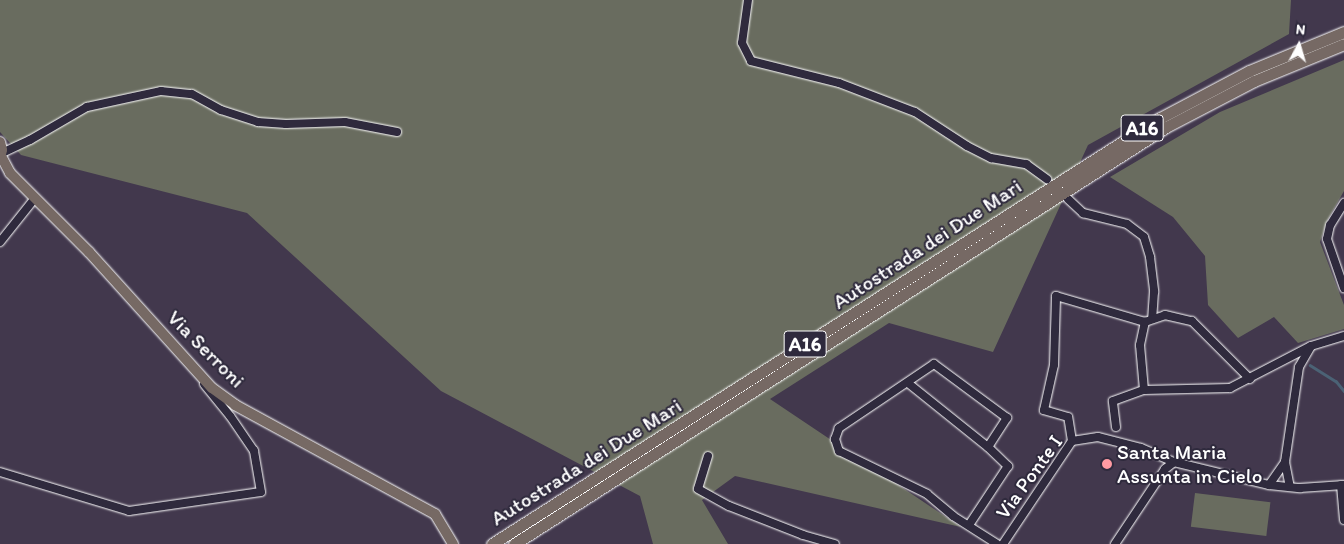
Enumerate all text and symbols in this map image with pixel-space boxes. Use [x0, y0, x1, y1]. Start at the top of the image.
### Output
north arrow [1274, 20, 1324, 70]
text: N [1295, 21, 1306, 39]
road number: A16 [1120, 110, 1164, 146]
street label: Autostrada dei Due Mari [828, 174, 1026, 314]
street label: Via Serroni [162, 305, 250, 393]
road number: A16 [782, 326, 828, 362]
street label: Autostrada dei Due Mari [486, 393, 686, 531]
street label: Via Ponte I [990, 430, 1068, 524]
place label: Santa Maria Assunta in Cielo [1117, 439, 1263, 489]
marker: Santa Maria Assunta in Cielo [1101, 458, 1113, 470]

